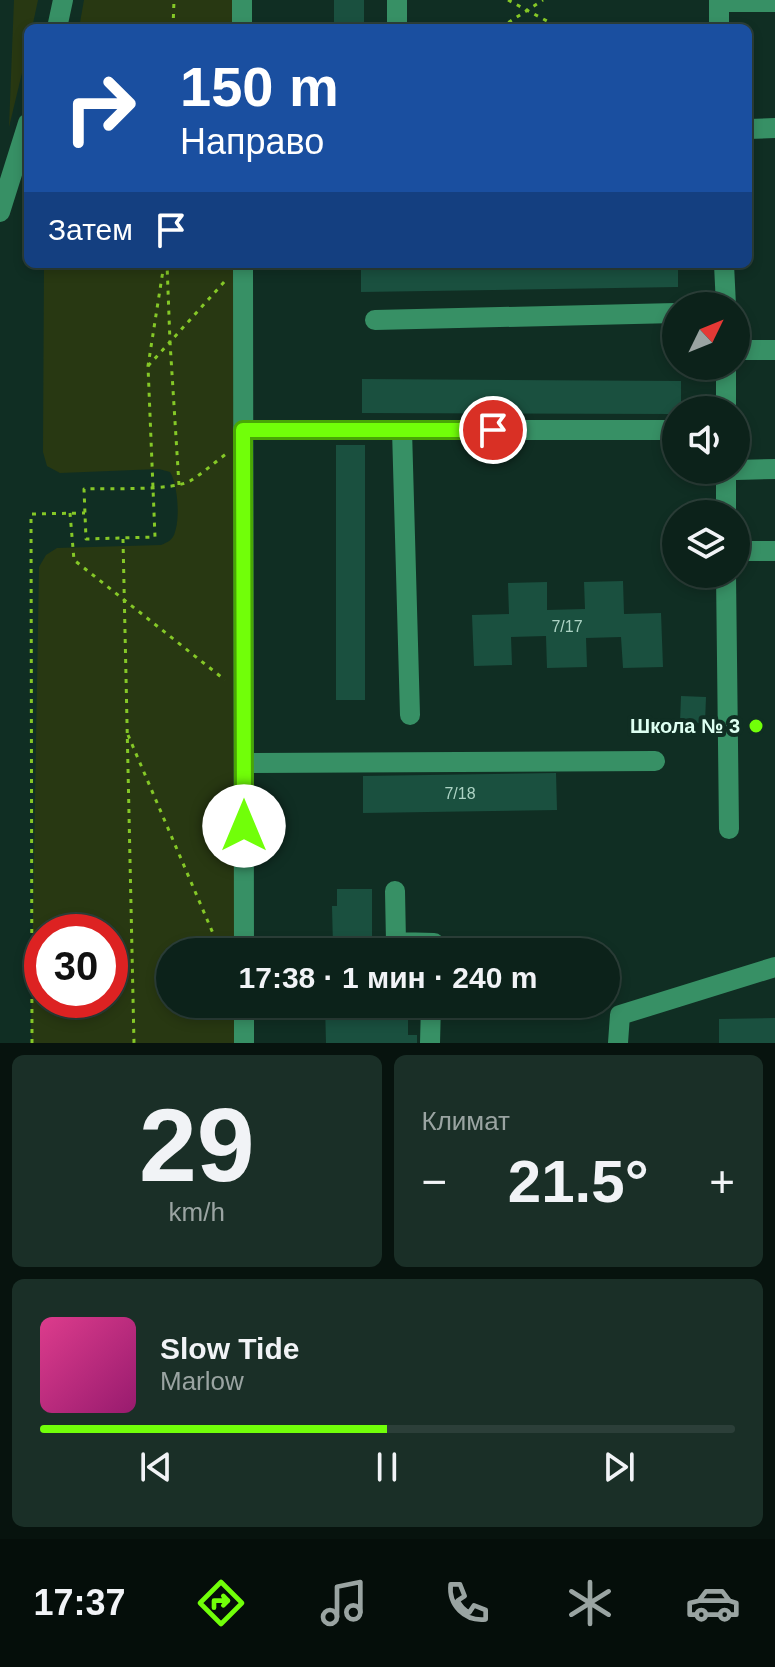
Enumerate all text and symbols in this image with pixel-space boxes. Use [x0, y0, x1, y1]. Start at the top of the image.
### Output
text: 150 m [180, 55, 339, 118]
icon: right [48, 56, 152, 160]
text: Направо [180, 121, 324, 162]
icon: arrive [149, 208, 193, 252]
text: Затем [48, 213, 133, 246]
north arrow [662, 292, 750, 380]
map controls [662, 292, 750, 588]
pin [459, 396, 527, 464]
button: sound [662, 396, 750, 484]
icon: arrive [471, 408, 515, 452]
button: layers [662, 500, 750, 588]
house number: 7/17 [551, 618, 583, 635]
place label: Школа № 3 [630, 715, 740, 737]
marker: Школа № 3 [747, 717, 765, 735]
position arrow [202, 784, 286, 868]
house number: 7/18 [444, 785, 476, 802]
speed limit sign: 30 [24, 914, 128, 1018]
text: 17:38 · 1 мин · 240 m [239, 961, 537, 994]
text: 29 [139, 1087, 255, 1203]
text: Климат [422, 1106, 510, 1136]
text: 21.5° [508, 1148, 649, 1215]
text: − [422, 1157, 447, 1206]
text: + [709, 1157, 735, 1206]
text: km/h [169, 1197, 225, 1227]
text: Slow Tide [160, 1332, 299, 1365]
text: Marlow [160, 1366, 244, 1396]
icon: previous [134, 1445, 178, 1489]
icon: pause [365, 1445, 409, 1489]
icon: next [597, 1445, 641, 1489]
icon: directions [193, 1575, 249, 1631]
icon: music [316, 1575, 372, 1631]
icon: phone [439, 1575, 495, 1631]
icon: climate [562, 1575, 618, 1631]
icon: car [685, 1575, 741, 1631]
text: 17:37 [34, 1582, 126, 1623]

